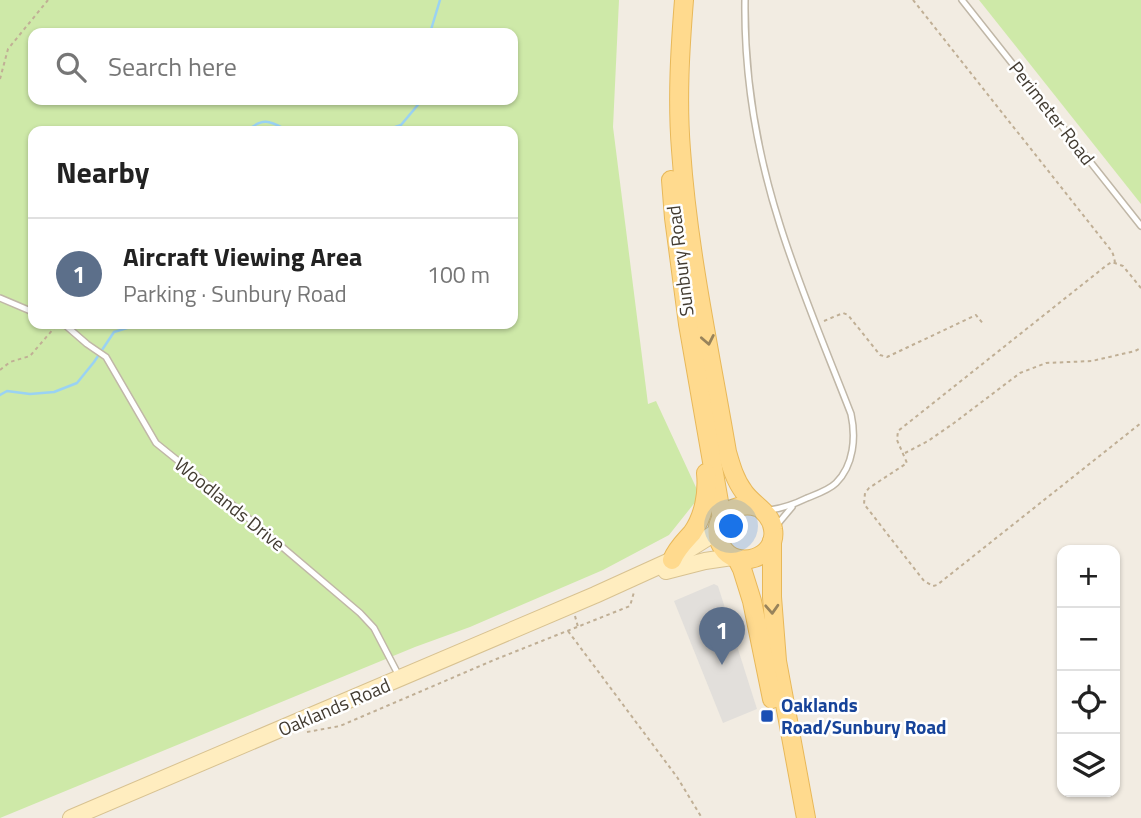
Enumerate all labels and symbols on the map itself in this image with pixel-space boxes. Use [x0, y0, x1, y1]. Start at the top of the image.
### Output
street label: Perimeter Road [1002, 54, 1102, 171]
street label: Sunbury Road [658, 204, 701, 318]
one-way arrow [700, 334, 715, 346]
street label: Woodlands Drive [169, 450, 292, 557]
your location [714, 509, 748, 543]
one-way arrow [765, 604, 780, 615]
pin: 1 [699, 607, 745, 665]
street label: Oaklands Road [273, 670, 394, 743]
place label: Oaklands Road/Sunbury Road [781, 690, 947, 741]
marker: Oaklands Road/Sunbury Road [759, 708, 775, 724]

